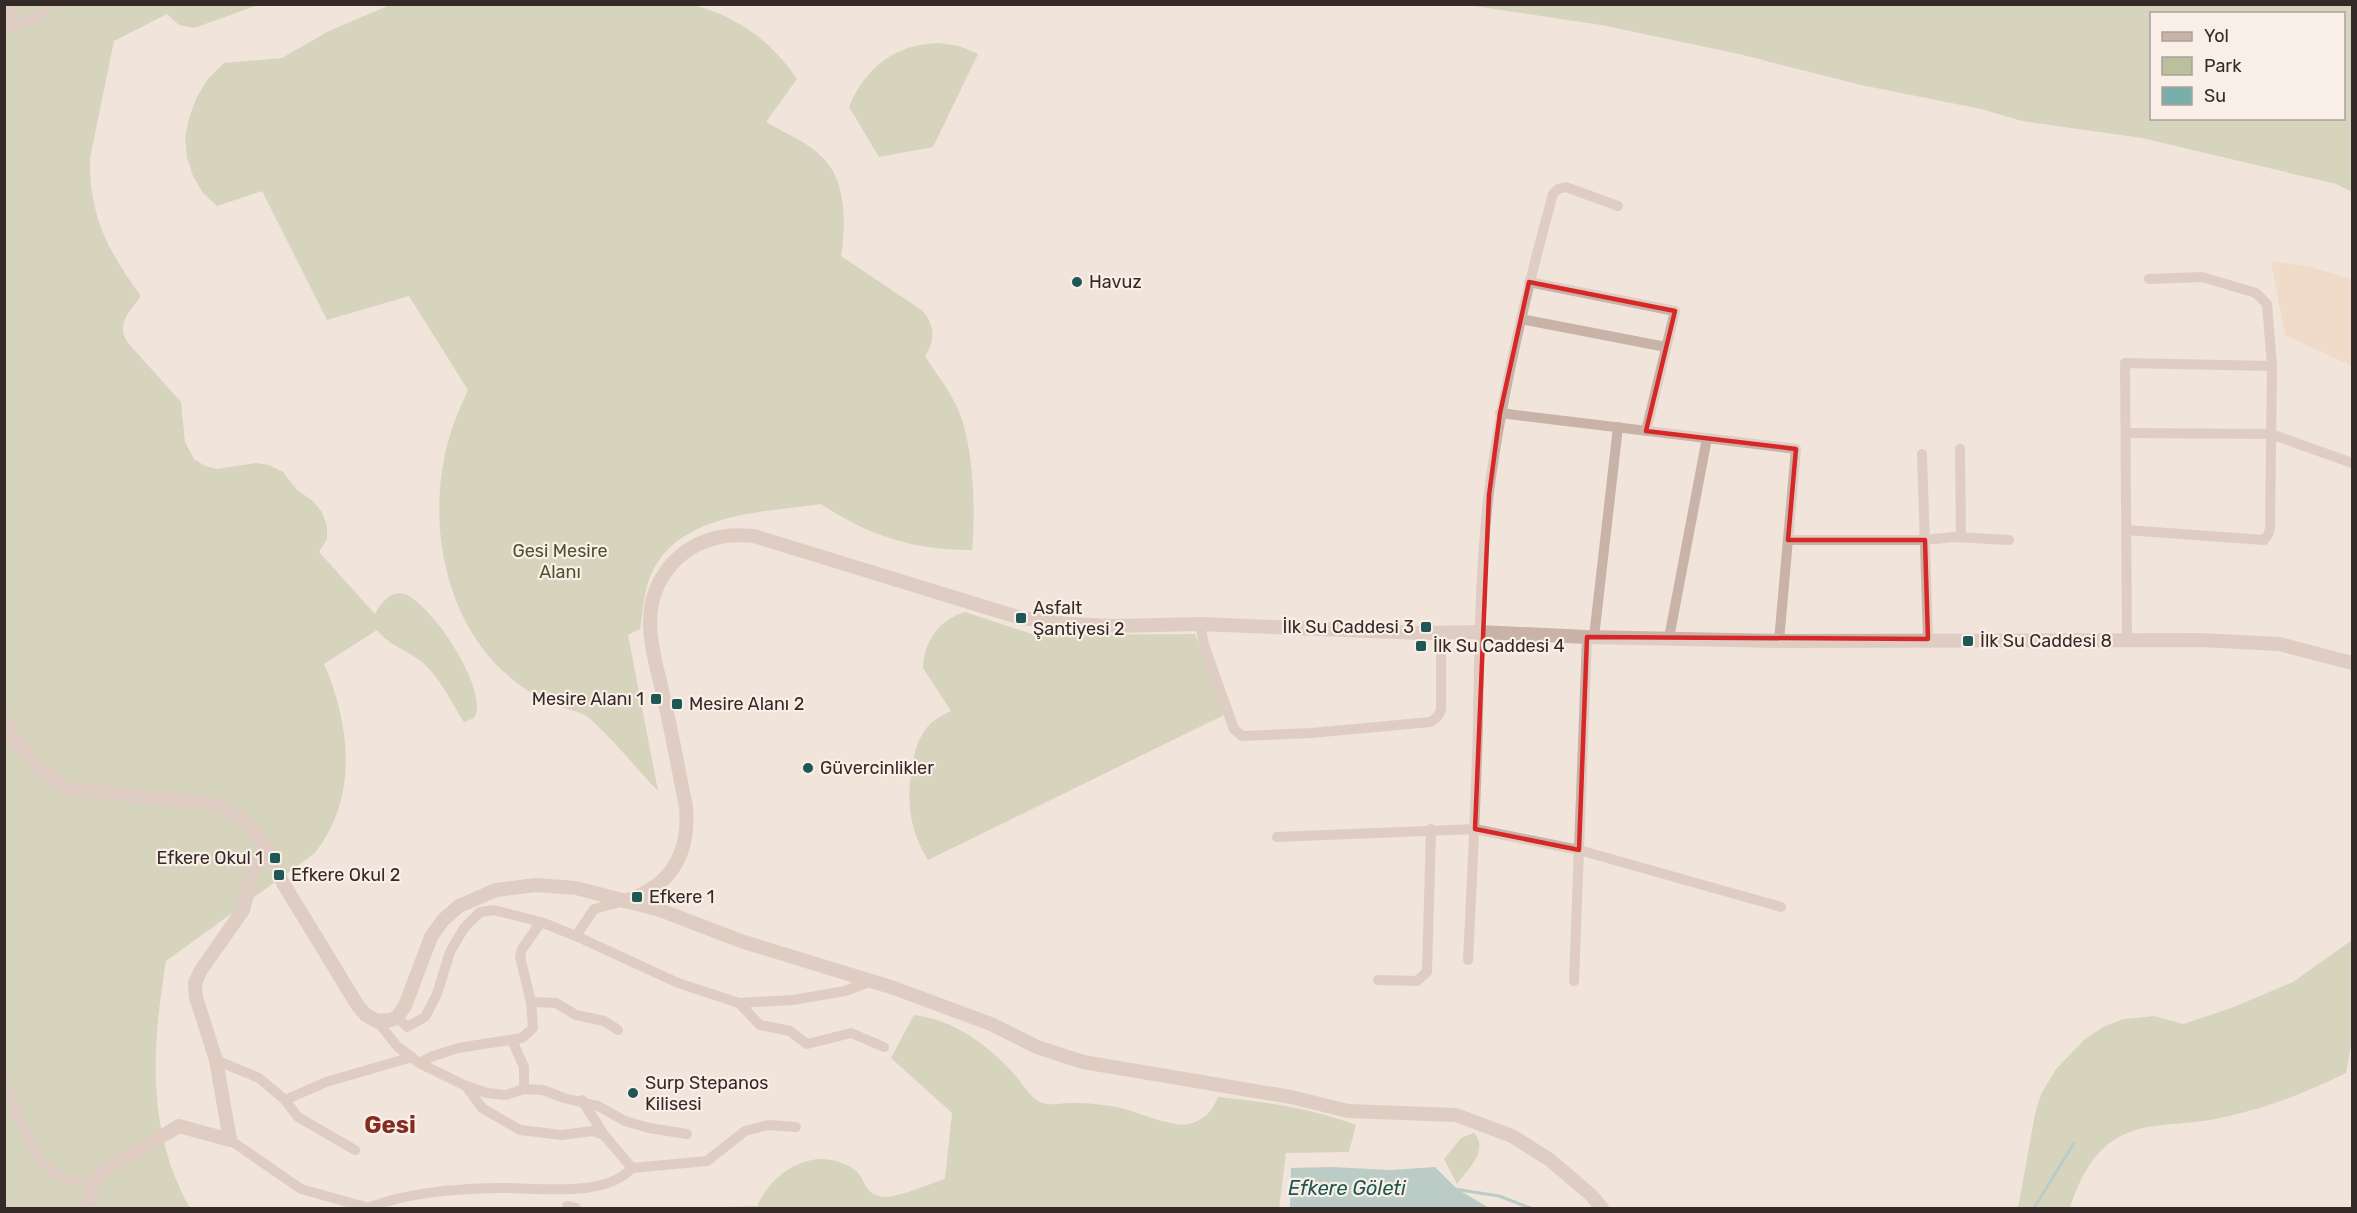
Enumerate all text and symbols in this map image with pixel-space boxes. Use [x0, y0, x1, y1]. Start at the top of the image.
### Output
legend [2150, 12, 2345, 120]
text: Yol [2204, 25, 2229, 47]
text: Park [2204, 55, 2242, 77]
text: Su [2204, 85, 2226, 107]
place label: Havuz [1089, 271, 1142, 293]
marker: Havuz [1070, 275, 1084, 289]
park label: Gesi Mesire Alanı [513, 540, 607, 583]
place label: Asfalt Şantiyesi 2 [1033, 597, 1125, 640]
marker: Asfalt Şantiyesi 2 [1014, 611, 1028, 625]
place label: İlk Su Caddesi 3 [1283, 616, 1414, 638]
marker: İlk Su Caddesi 3 [1419, 620, 1433, 634]
place label: İlk Su Caddesi 8 [1980, 630, 2112, 652]
marker: İlk Su Caddesi 8 [1961, 634, 1975, 648]
place label: İlk Su Caddesi 4 [1433, 635, 1565, 657]
marker: İlk Su Caddesi 4 [1414, 639, 1428, 653]
place label: Mesire Alanı 1 [532, 688, 644, 710]
marker: Mesire Alanı 1 [649, 692, 663, 706]
place label: Mesire Alanı 2 [689, 693, 804, 715]
marker: Mesire Alanı 2 [670, 697, 684, 711]
place label: Güvercinlikler [820, 757, 934, 779]
marker: Güvercinlikler [801, 761, 815, 775]
place label: Efkere Okul 1 [156, 847, 263, 869]
marker: Efkere Okul 1 [268, 851, 282, 865]
place label: Efkere Okul 2 [291, 864, 400, 886]
marker: Efkere Okul 2 [272, 868, 286, 882]
place label: Efkere 1 [649, 886, 714, 908]
marker: Efkere 1 [630, 890, 644, 904]
place label: Surp Stepanos Kilisesi [645, 1072, 768, 1115]
marker: Surp Stepanos Kilisesi [626, 1086, 640, 1100]
district label: Gesi [364, 1111, 416, 1139]
water label: Efkere Göleti [1288, 1176, 1407, 1200]

